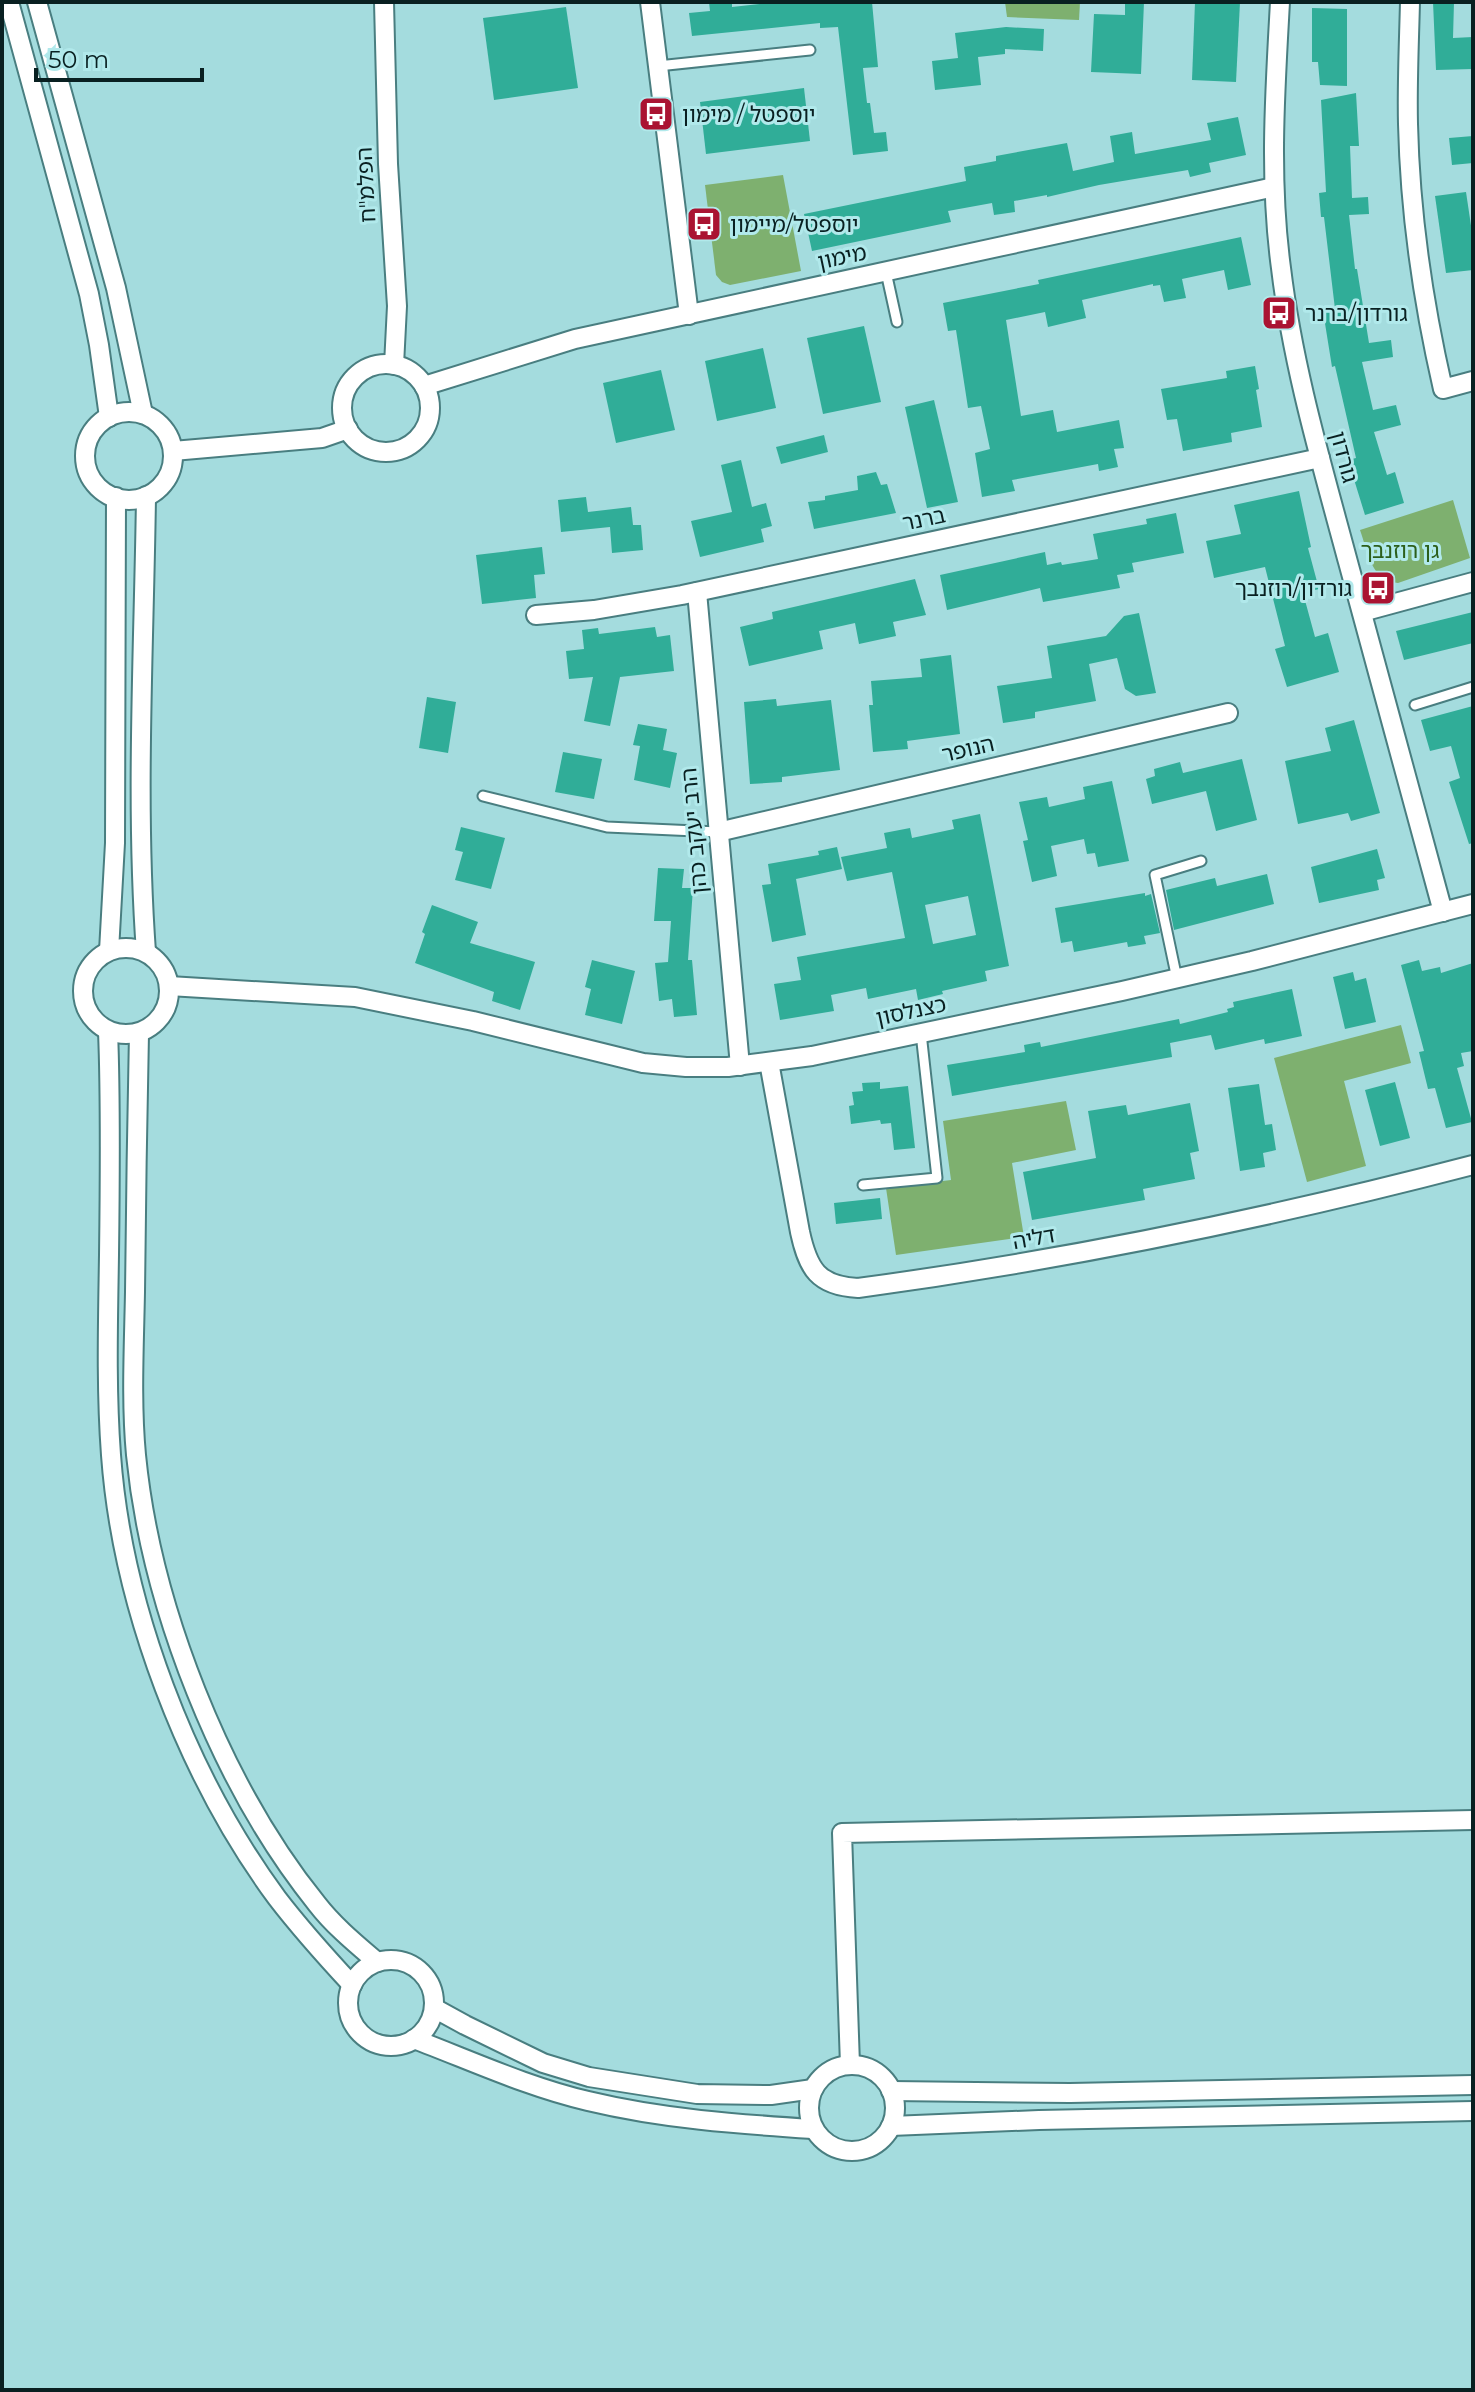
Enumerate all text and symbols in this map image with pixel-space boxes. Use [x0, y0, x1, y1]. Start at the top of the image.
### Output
scale bar [36, 32, 202, 82]
text: 50 m [48, 45, 109, 74]
bus stop icon: יוספטל / מימון [637, 95, 675, 133]
place label: יוספטל / מימון [682, 101, 816, 128]
street label: הפלמ"ח [351, 147, 381, 223]
bus stop icon: יוספטל/מיימון [685, 205, 723, 243]
place label: יוספטל/מיימון [730, 211, 859, 238]
street label: מימון [815, 239, 869, 275]
bus stop icon: גורדון/ברנר [1260, 294, 1298, 332]
place label: גורדון/ברנר [1305, 300, 1408, 327]
street label: גורדון [1324, 428, 1364, 486]
street label: ברנר [900, 501, 948, 537]
park label: גן רוזנבך [1360, 537, 1440, 564]
bus stop icon: גורדון/רוזנבך [1359, 569, 1397, 607]
place label: גורדון/רוזנבך [1235, 575, 1352, 602]
street label: הנופר [939, 730, 997, 768]
street label: הרב יעקב כהן [675, 767, 713, 895]
street label: כצנלסון [873, 990, 949, 1032]
street label: דליה [1010, 1221, 1058, 1255]

